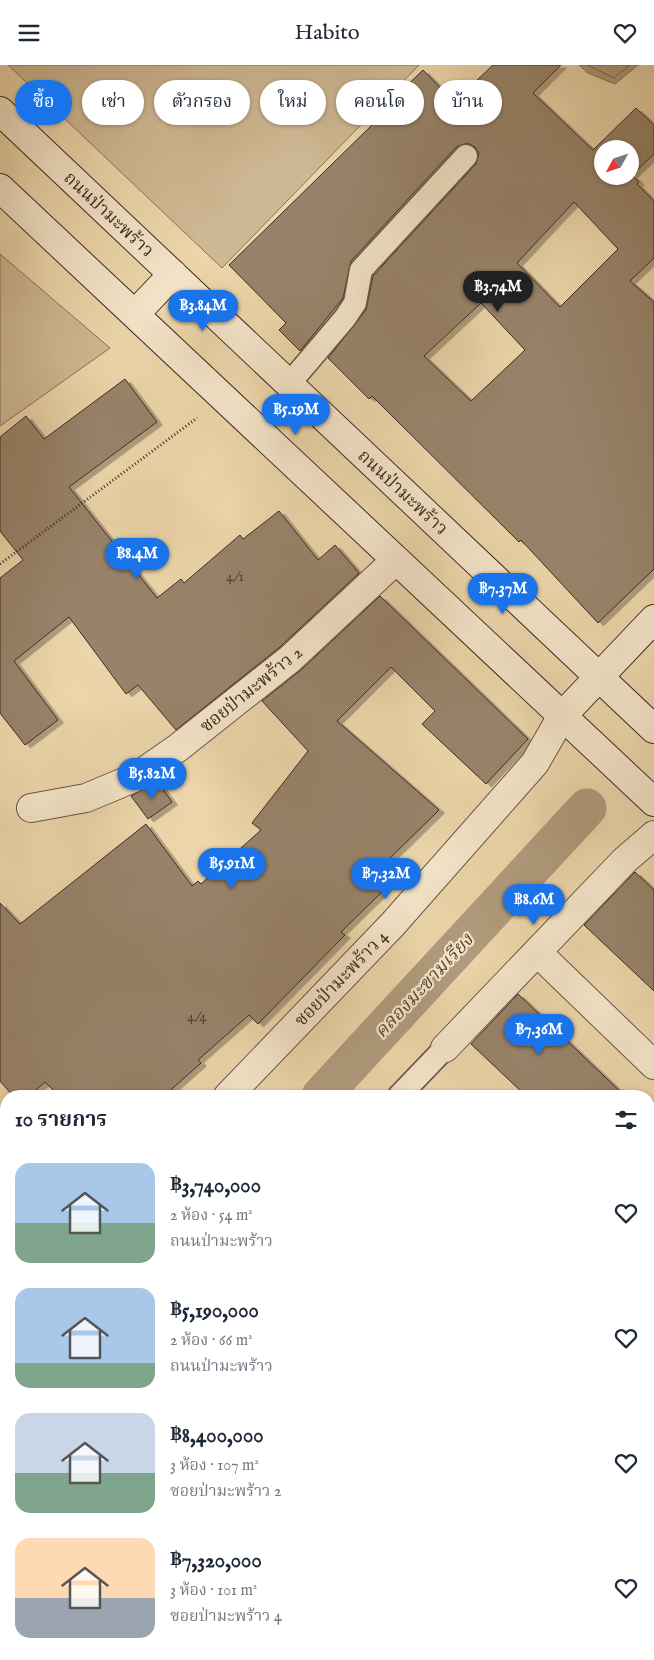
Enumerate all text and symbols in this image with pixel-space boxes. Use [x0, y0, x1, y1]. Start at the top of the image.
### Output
icon: menu [15, 19, 43, 47]
text: Habito [294, 19, 360, 47]
icon: heart [611, 19, 639, 47]
chip: ซื้อ [15, 80, 72, 125]
chip: เช่า [82, 80, 144, 125]
chip: ตัวกรอง [154, 80, 250, 125]
chip: ใหม่ [260, 80, 326, 125]
chip: คอนโด [336, 80, 424, 125]
chip: บ้าน [434, 80, 502, 125]
north arrow [594, 140, 639, 185]
map controls [594, 140, 639, 185]
street label: ถนนป่ามะพร้าว [58, 167, 158, 263]
pin: ฿3.74M [457, 271, 539, 313]
text: ฿3.74M [474, 277, 522, 297]
pin: ฿3.84M [162, 289, 244, 332]
text: ฿3.84M [179, 296, 227, 316]
pin: ฿5.19M [255, 393, 337, 436]
text: ฿5.19M [273, 400, 319, 420]
street label: ถนนป่ามะพร้าว [352, 445, 452, 541]
pin: ฿8.4M [102, 537, 172, 580]
text: ฿8.4M [116, 544, 158, 564]
house number: 4/1 [226, 567, 244, 586]
pin: ฿7.37M [462, 573, 544, 615]
text: ฿7.37M [479, 579, 527, 599]
street label: ซอยป่ามะพร้าว 2 [196, 642, 308, 739]
pin: ฿5.82M [111, 757, 193, 800]
text: ฿5.82M [129, 764, 176, 784]
pin: ฿5.91M [191, 847, 273, 890]
text: ฿5.91M [209, 854, 255, 874]
pin: ฿7.32M [345, 857, 427, 900]
text: ฿7.32M [362, 864, 410, 884]
pin: ฿8.6M [499, 883, 569, 926]
text: ฿8.6M [514, 890, 554, 910]
street label: ซอยป่ามะพร้าว 4 [290, 926, 394, 1032]
water label: คลองมะขามเรียง [370, 928, 480, 1044]
house number: 4/4 [187, 1007, 207, 1026]
pin: ฿7.36M [498, 1013, 580, 1056]
text: ฿7.36M [515, 1020, 563, 1040]
icon: filters [612, 1106, 640, 1134]
text: 10 รายการ [15, 1107, 107, 1134]
text: ฿3,740,000 [170, 1173, 261, 1200]
icon: home [55, 1183, 115, 1243]
icon: heart [612, 1199, 640, 1227]
text: 2 ห้อง · 54 m² [170, 1206, 253, 1226]
text: ถนนป่ามะพร้าว [170, 1232, 273, 1252]
text: ฿5,190,000 [170, 1298, 259, 1325]
icon: home [55, 1308, 115, 1368]
icon: heart [612, 1324, 640, 1352]
text: 2 ห้อง · 66 m² [170, 1331, 253, 1351]
text: ถนนป่ามะพร้าว [170, 1357, 273, 1377]
text: ฿8,400,000 [170, 1423, 264, 1450]
icon: home [55, 1433, 115, 1493]
icon: heart [612, 1449, 640, 1477]
text: 3 ห้อง · 107 m² [170, 1456, 259, 1476]
text: ซอยป่ามะพร้าว 2 [170, 1482, 281, 1502]
text: ฿7,320,000 [170, 1548, 262, 1575]
icon: home [55, 1558, 115, 1618]
icon: heart [612, 1574, 640, 1602]
text: 3 ห้อง · 101 m² [170, 1581, 257, 1601]
text: ซอยป่ามะพร้าว 4 [170, 1607, 282, 1627]

